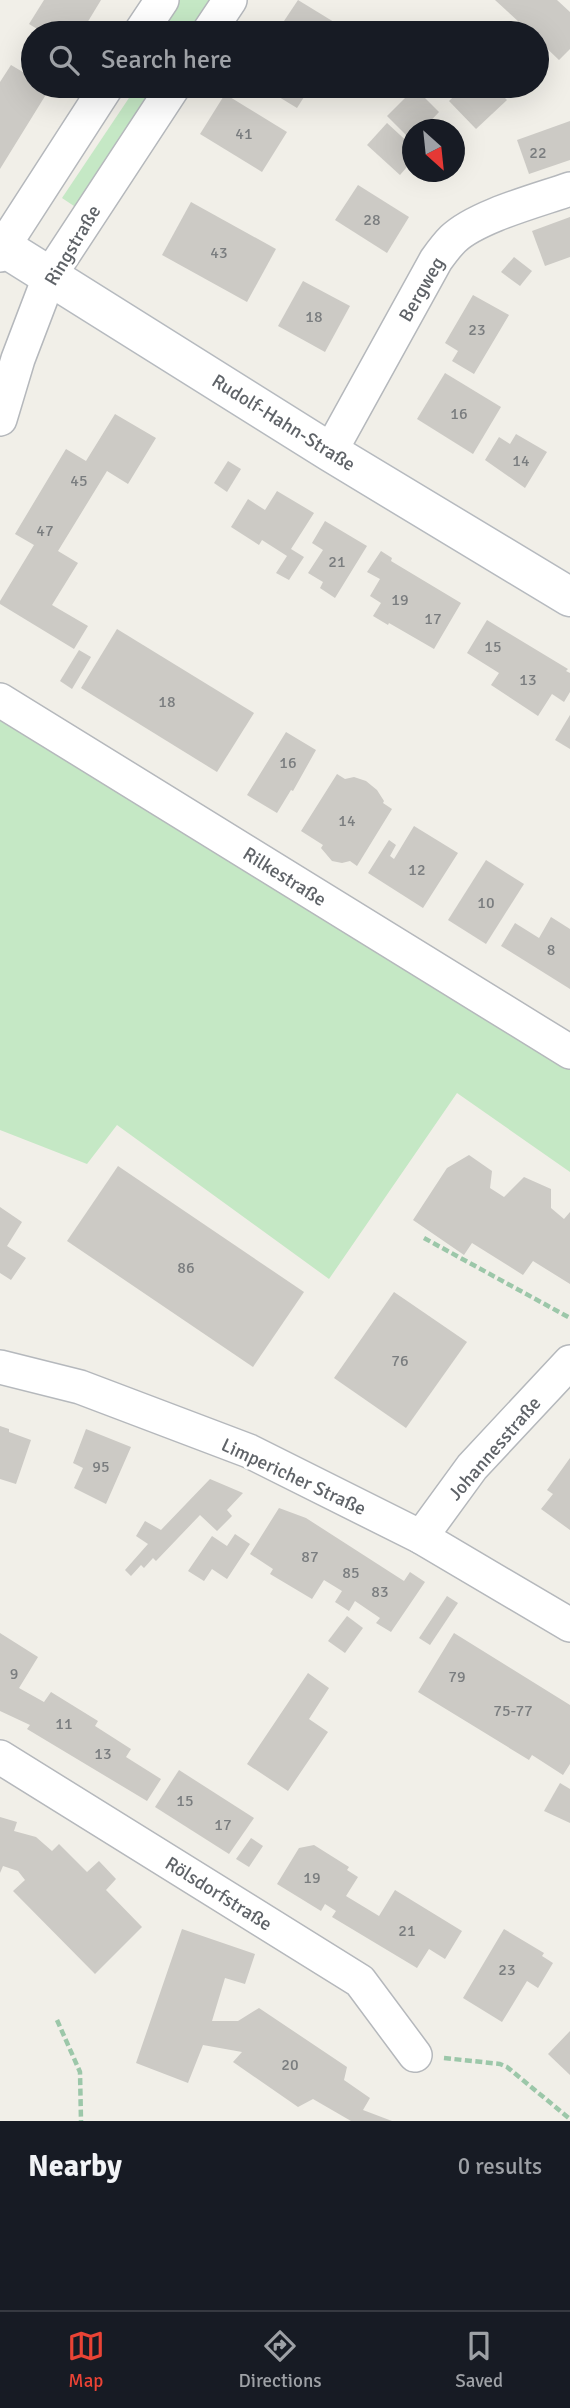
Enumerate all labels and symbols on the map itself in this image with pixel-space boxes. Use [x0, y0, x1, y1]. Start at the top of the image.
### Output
north arrow [402, 119, 465, 182]
house number: 41 [235, 124, 253, 144]
house number: 22 [529, 143, 547, 163]
street label: Ringstraße [39, 201, 106, 290]
house number: 28 [363, 210, 381, 230]
house number: 43 [210, 243, 228, 263]
street label: Bergweg [394, 253, 450, 326]
house number: 18 [305, 307, 323, 327]
house number: 23 [468, 320, 486, 340]
street label: Rudolf-Hahn-Straße [207, 369, 360, 477]
house number: 16 [450, 404, 468, 424]
house number: 14 [512, 451, 530, 471]
house number: 45 [70, 471, 88, 491]
house number: 47 [36, 521, 54, 541]
house number: 21 [328, 552, 346, 572]
house number: 19 [391, 590, 409, 610]
house number: 17 [424, 609, 442, 629]
house number: 15 [484, 637, 502, 657]
house number: 13 [519, 670, 537, 690]
house number: 18 [158, 692, 176, 712]
house number: 16 [279, 753, 297, 773]
house number: 14 [338, 811, 356, 831]
street label: Rilkestraße [238, 842, 331, 912]
house number: 12 [408, 860, 426, 880]
house number: 10 [477, 893, 495, 913]
house number: 8 [547, 940, 555, 960]
house number: 86 [177, 1258, 195, 1278]
house number: 76 [391, 1351, 409, 1371]
street label: Johannesstraße [443, 1392, 546, 1506]
street label: Limpericher Straße [217, 1433, 370, 1521]
house number: 95 [92, 1457, 110, 1477]
house number: 87 [301, 1547, 319, 1567]
house number: 85 [342, 1563, 360, 1583]
house number: 83 [371, 1582, 389, 1602]
house number: 9 [10, 1664, 18, 1684]
house number: 79 [448, 1667, 466, 1687]
house number: 75-77 [493, 1701, 533, 1721]
house number: 11 [55, 1714, 73, 1734]
house number: 13 [94, 1744, 112, 1764]
house number: 15 [176, 1791, 194, 1811]
house number: 17 [214, 1815, 232, 1835]
street label: Rölsdorfstraße [161, 1851, 276, 1936]
house number: 19 [303, 1868, 321, 1888]
house number: 21 [398, 1921, 416, 1941]
house number: 23 [498, 1960, 516, 1980]
house number: 20 [281, 2055, 299, 2075]

